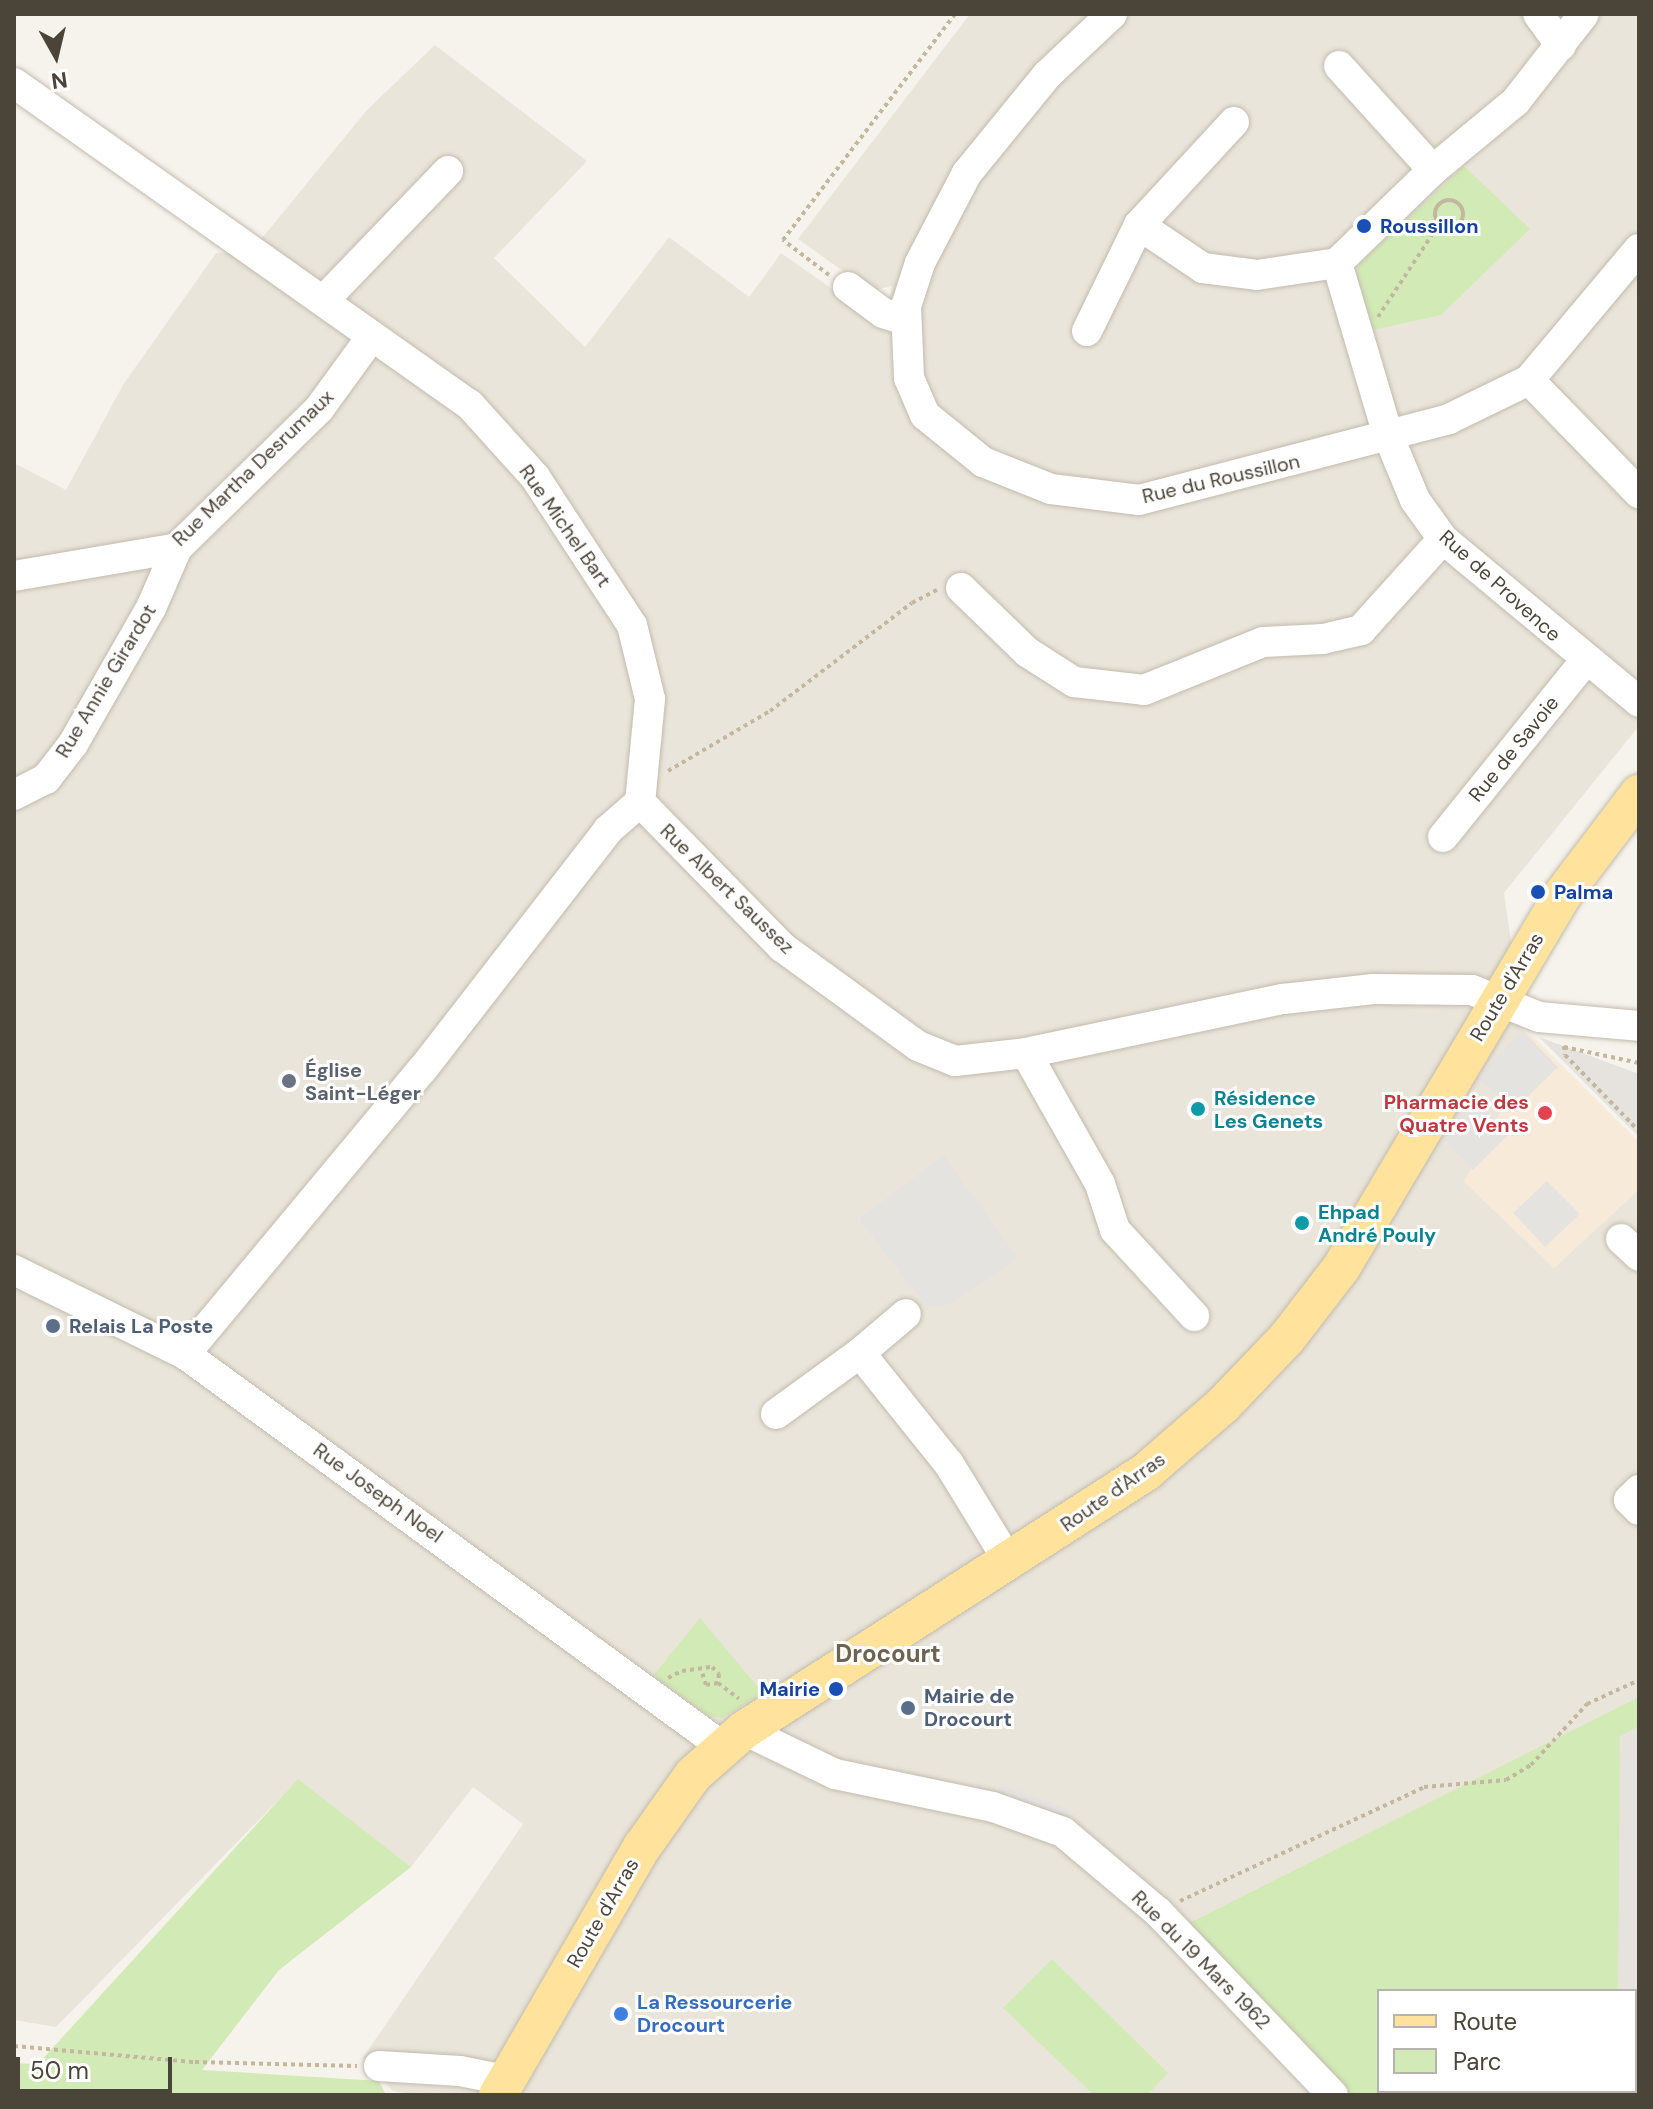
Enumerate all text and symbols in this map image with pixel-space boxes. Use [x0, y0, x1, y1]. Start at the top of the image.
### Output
north arrow [16, 16, 96, 96]
text: N [49, 65, 69, 96]
place label: Roussillon [1380, 214, 1479, 238]
marker: Roussillon [1355, 217, 1373, 235]
street label: Rue Martha Desrumaux [167, 385, 339, 551]
street label: Rue du Roussillon [1140, 449, 1302, 509]
street label: Rue Michel Bart [514, 460, 616, 592]
street label: Rue de Provence [1434, 525, 1566, 647]
street label: Rue Annie Girardot [51, 600, 161, 762]
street label: Rue de Savoie [1464, 691, 1564, 807]
street label: Rue Albert Saussez [655, 819, 799, 959]
place label: Palma [1554, 880, 1613, 904]
marker: Palma [1529, 883, 1547, 901]
street label: Route d'Arras [1465, 928, 1549, 1046]
place label: Église Saint-Léger [305, 1058, 421, 1105]
marker: Église Saint-Léger [280, 1072, 298, 1090]
place label: Résidence Les Genets [1214, 1086, 1323, 1133]
place label: Pharmacie des Quatre Vents [1384, 1090, 1529, 1137]
marker: Résidence Les Genets [1189, 1100, 1207, 1118]
marker: Pharmacie des Quatre Vents [1536, 1104, 1554, 1122]
place label: Ehpad André Pouly [1318, 1200, 1436, 1247]
marker: Ehpad André Pouly [1293, 1214, 1311, 1232]
place label: Relais La Poste [69, 1314, 213, 1338]
marker: Relais La Poste [44, 1317, 62, 1335]
street label: Rue Joseph Noel [309, 1438, 447, 1548]
street label: Route d'Arras [1056, 1447, 1170, 1537]
district label: Drocourt [835, 1640, 941, 1668]
place label: Mairie [759, 1677, 820, 1701]
marker: Mairie [827, 1680, 845, 1698]
place label: Mairie de Drocourt [924, 1684, 1014, 1731]
marker: Mairie de Drocourt [899, 1699, 917, 1717]
street label: Route d'Arras [562, 1854, 644, 1972]
street label: Rue du 19 Mars 1962 [1127, 1886, 1275, 2034]
legend [1377, 1989, 1637, 2093]
place label: La Ressourcerie Drocourt [637, 1990, 792, 2037]
marker: La Ressourcerie Drocourt [612, 2005, 630, 2023]
text: Route [1453, 2006, 1517, 2037]
scale bar [20, 2041, 176, 2091]
text: Parc [1453, 2046, 1502, 2077]
text: 50 m [30, 2055, 89, 2086]

